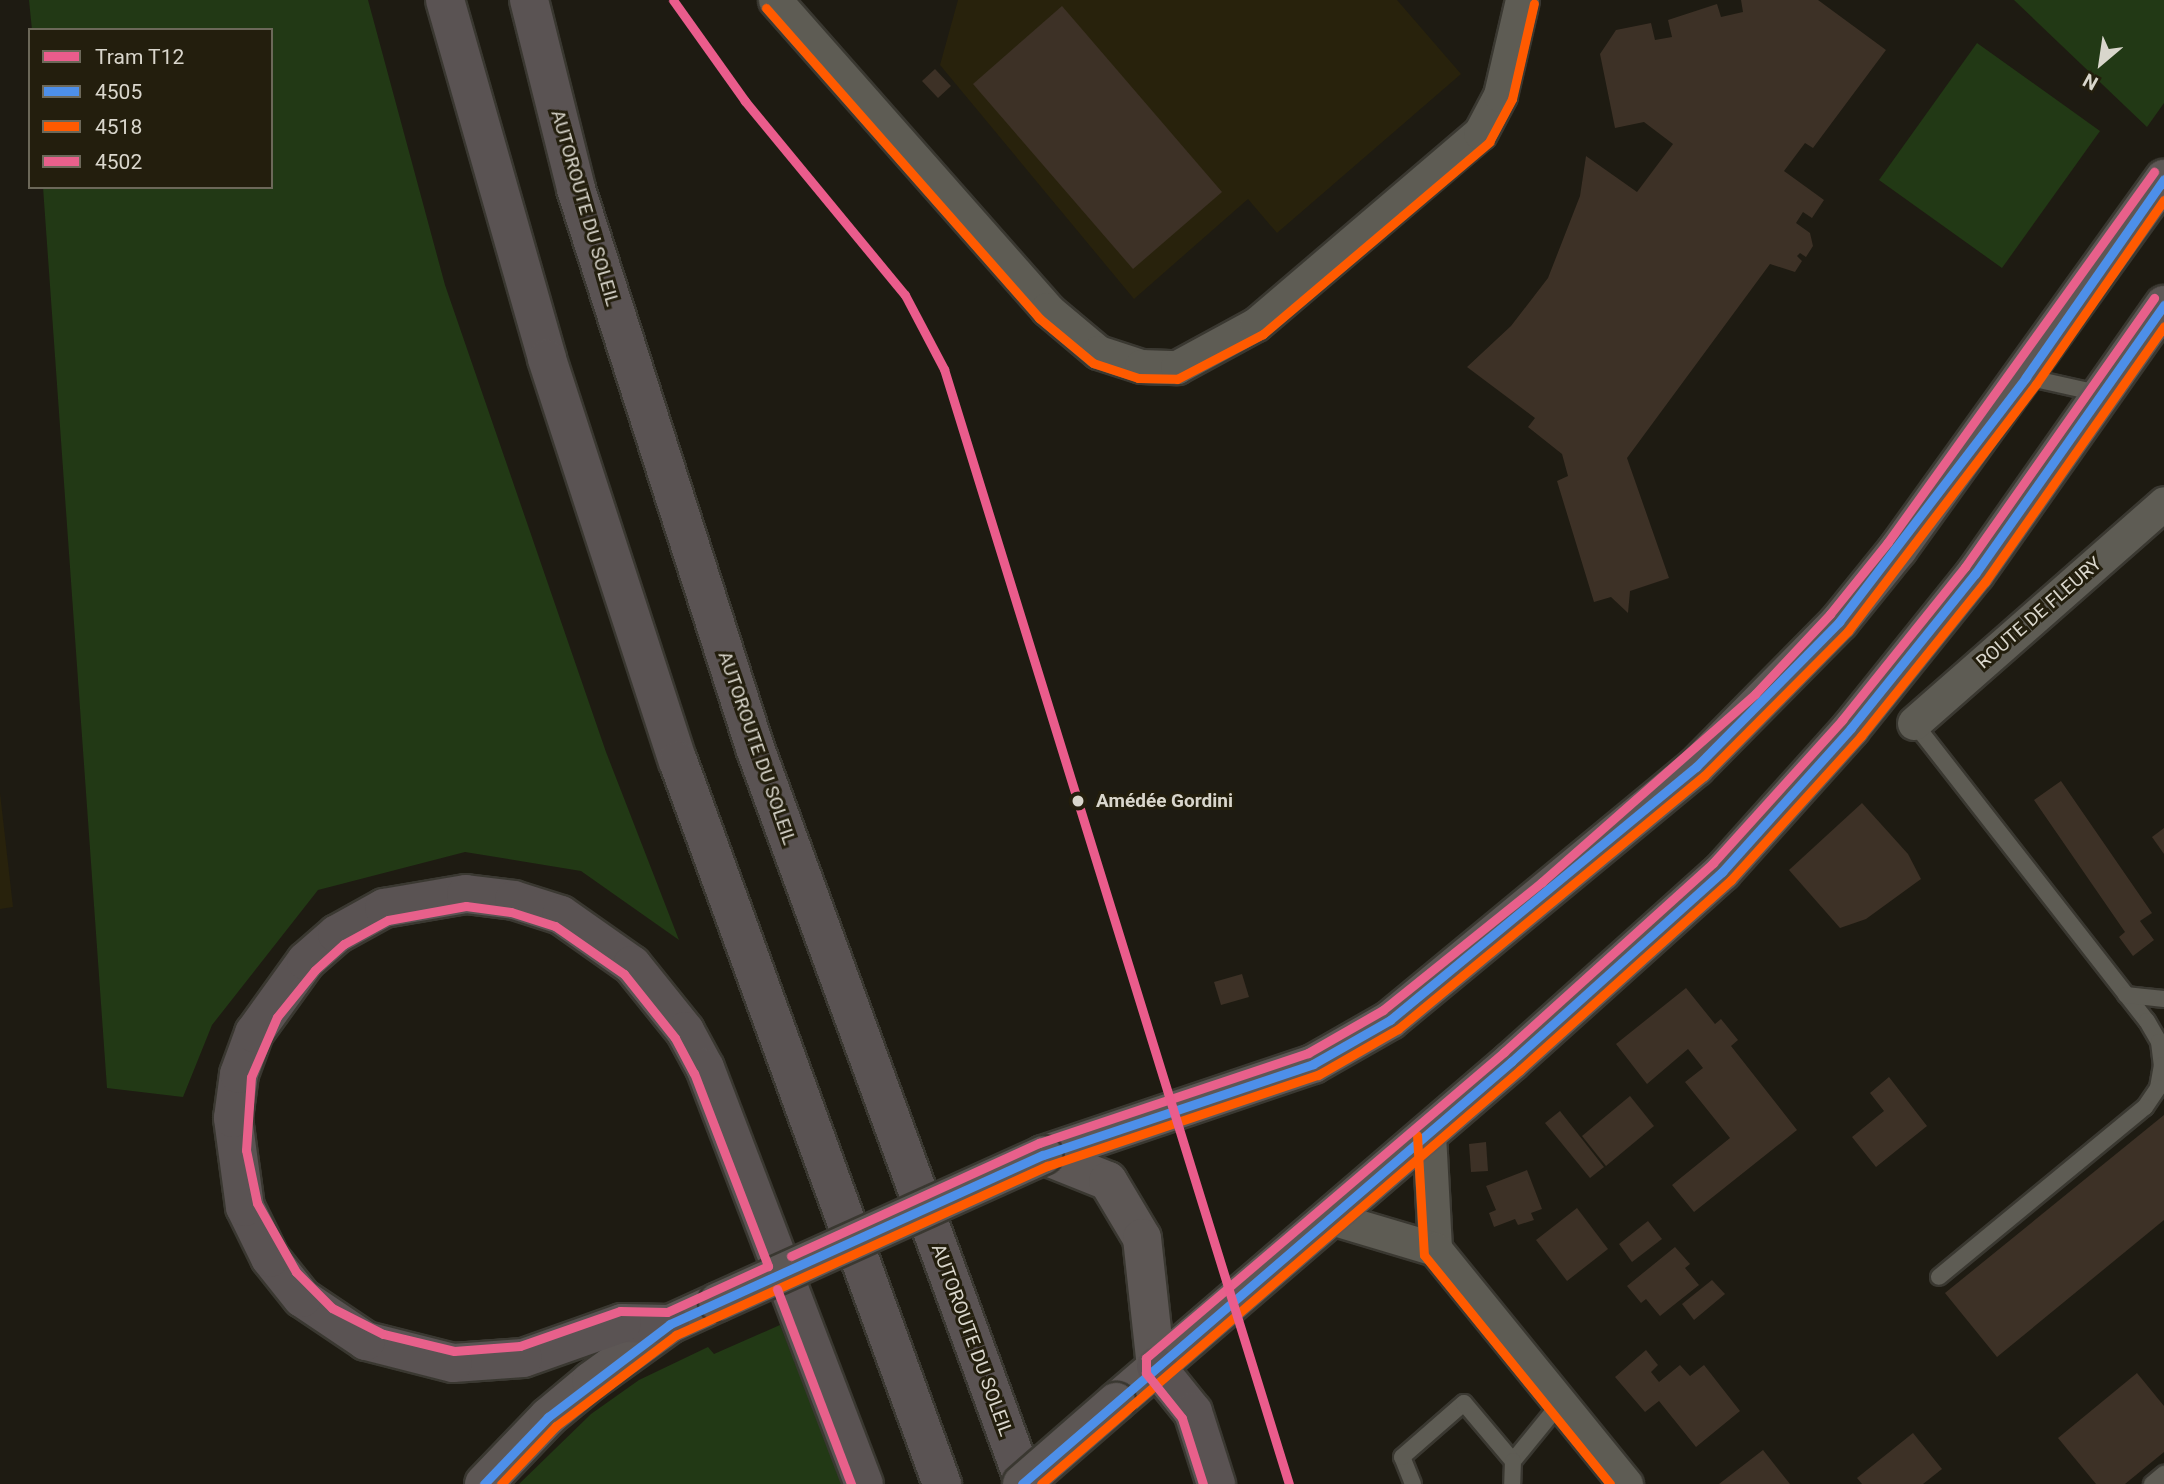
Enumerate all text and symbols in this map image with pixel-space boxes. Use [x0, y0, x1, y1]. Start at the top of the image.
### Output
legend [28, 28, 273, 189]
north arrow [2066, 28, 2136, 98]
text: Tram T12 [95, 45, 184, 69]
text: N [2079, 68, 2102, 95]
text: 4505 [95, 80, 142, 104]
street label: AUTOROUTE DU SOLEIL [546, 107, 624, 309]
text: 4518 [95, 115, 142, 139]
text: 4502 [95, 150, 142, 174]
street label: ROUTE DE FLEURY [1972, 552, 2106, 674]
street label: AUTOROUTE DU SOLEIL [713, 648, 801, 848]
marker: Amédée Gordini [1067, 790, 1089, 812]
place label: Amédée Gordini [1096, 790, 1233, 812]
street label: AUTOROUTE DU SOLEIL [927, 1241, 1017, 1439]

